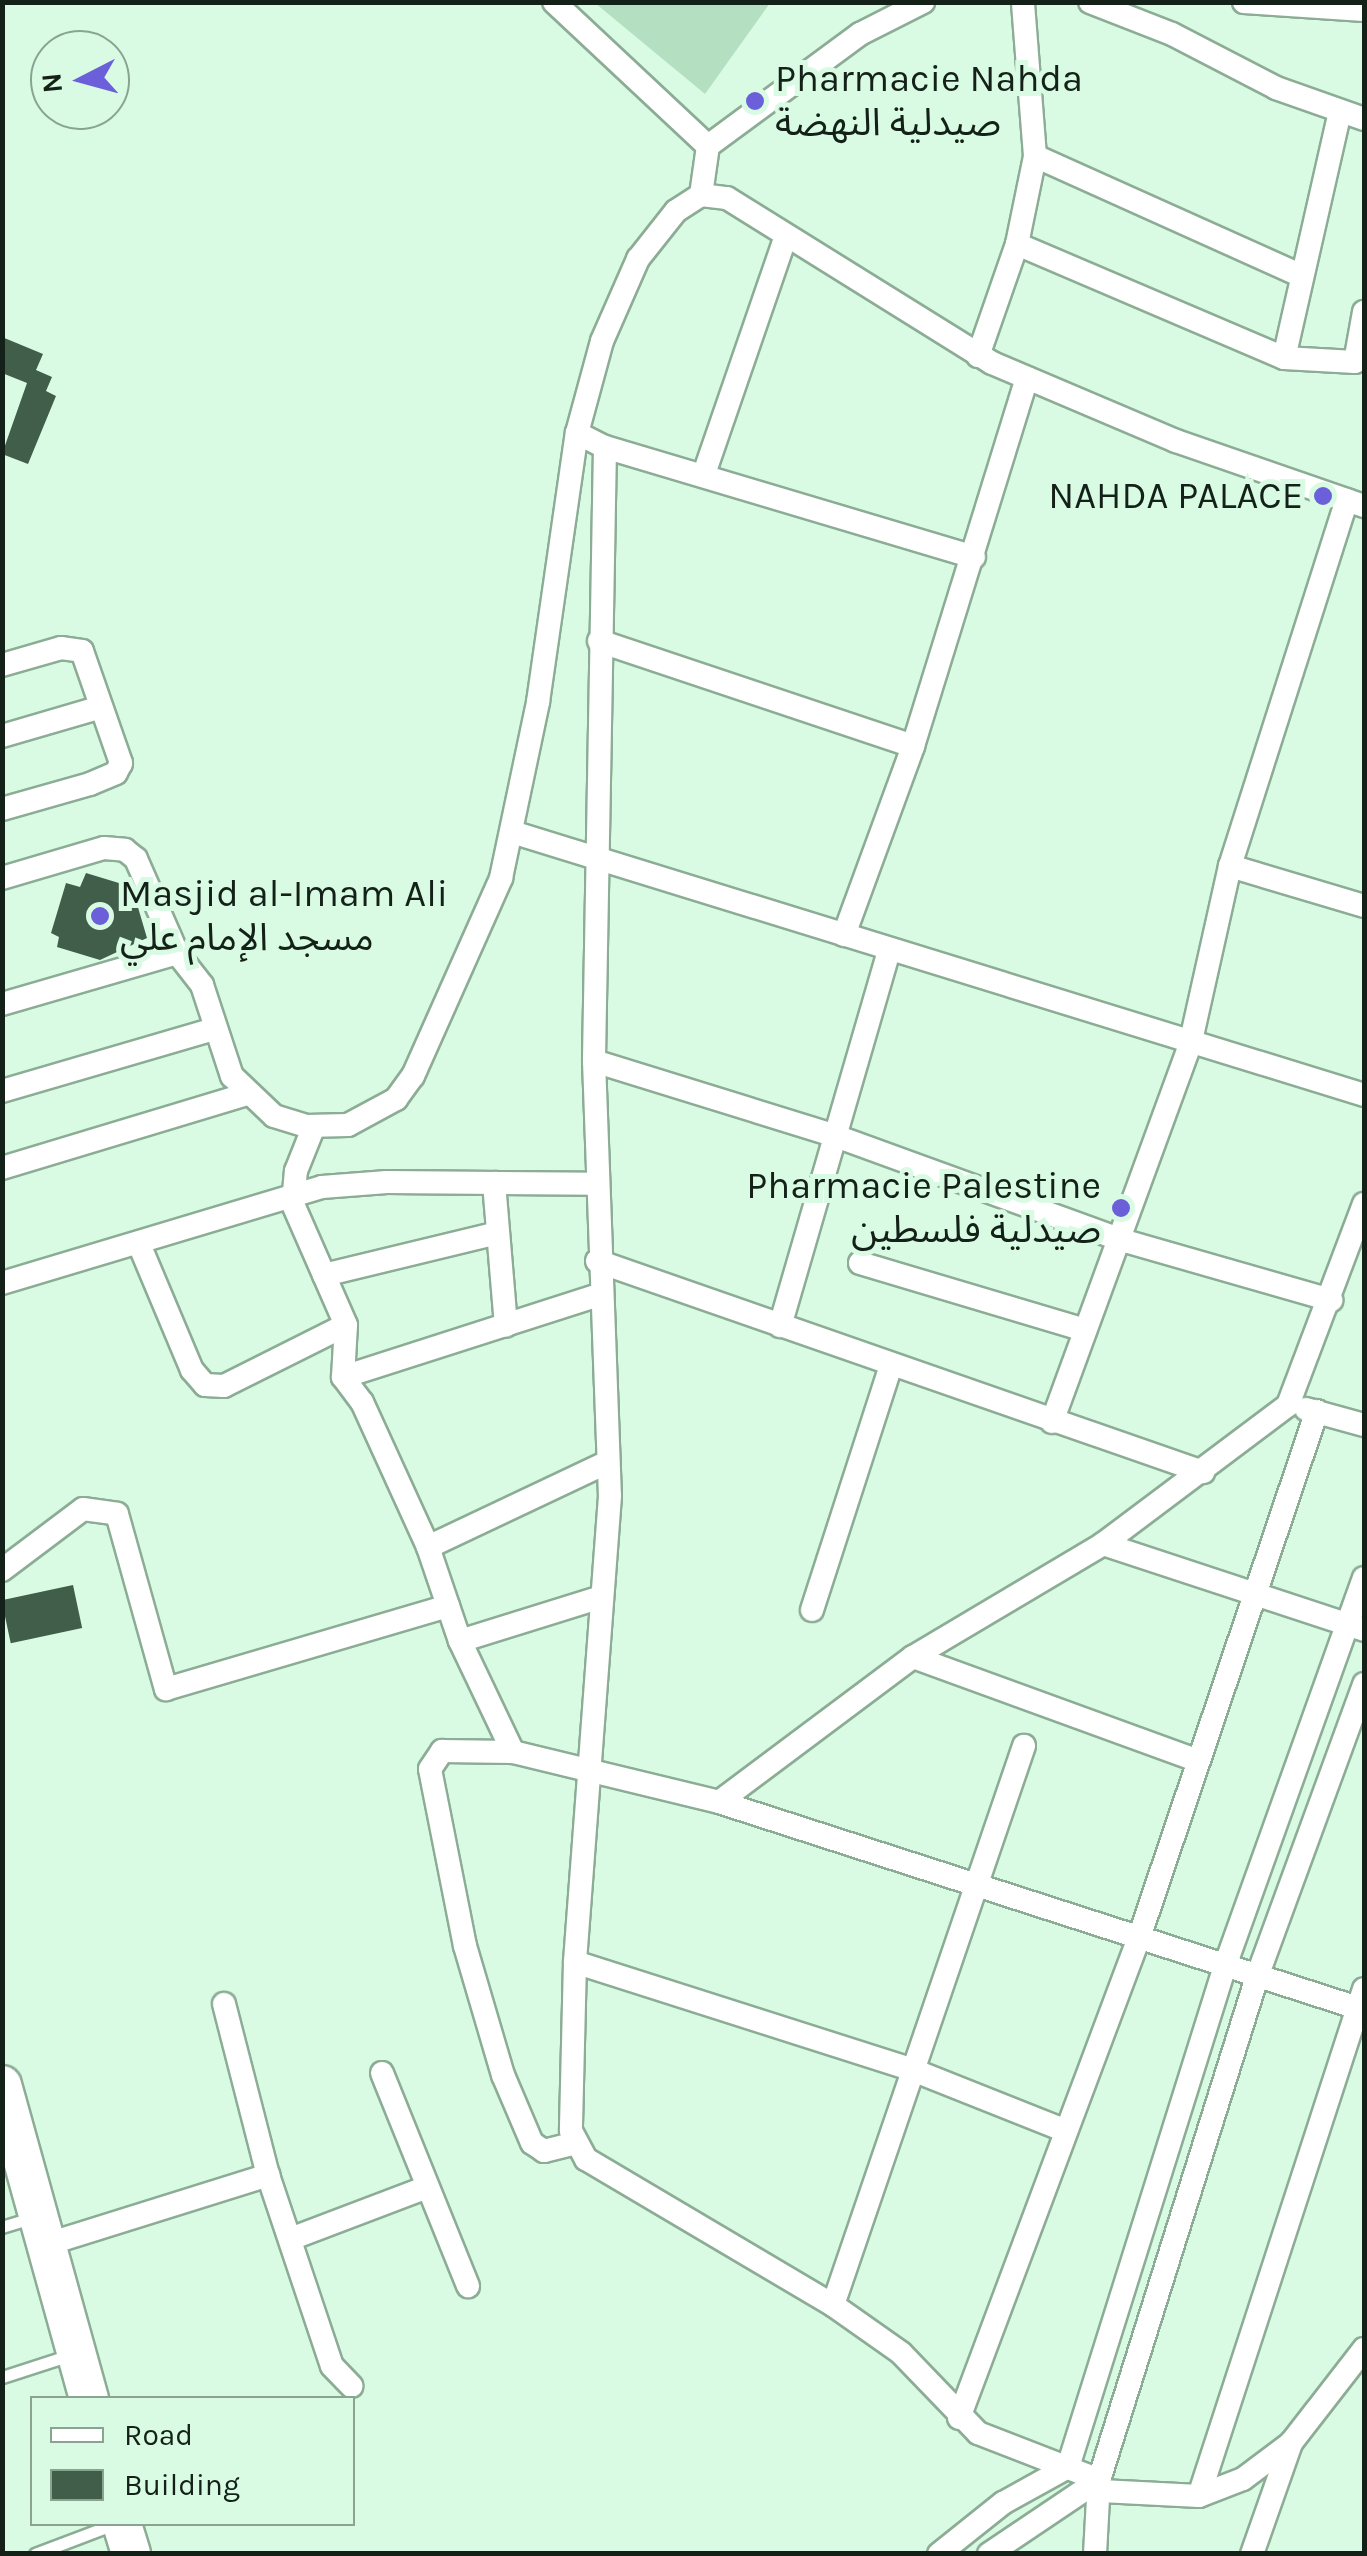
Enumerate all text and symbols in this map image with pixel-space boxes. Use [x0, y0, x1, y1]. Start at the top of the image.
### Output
north arrow [30, 30, 130, 130]
place label: Pharmacie Nahda صيدلية النهضة [775, 56, 1083, 146]
text: N [34, 71, 69, 95]
marker: Pharmacie Nahda صيدلية النهضة [744, 90, 766, 112]
place label: NAHDA PALACE [1048, 473, 1303, 519]
marker: NAHDA PALACE [1312, 485, 1334, 507]
place label: Masjid al-Imam Ali مسجد الإمام علي [120, 871, 448, 961]
marker: Masjid al-Imam Ali مسجد الإمام علي [89, 905, 111, 927]
place label: Pharmacie Palestine صيدلية فلسطين [746, 1163, 1101, 1252]
marker: Pharmacie Palestine صيدلية فلسطين [1110, 1197, 1132, 1219]
legend [30, 2396, 355, 2526]
text: Road [124, 2417, 193, 2453]
text: Building [124, 2467, 240, 2503]

